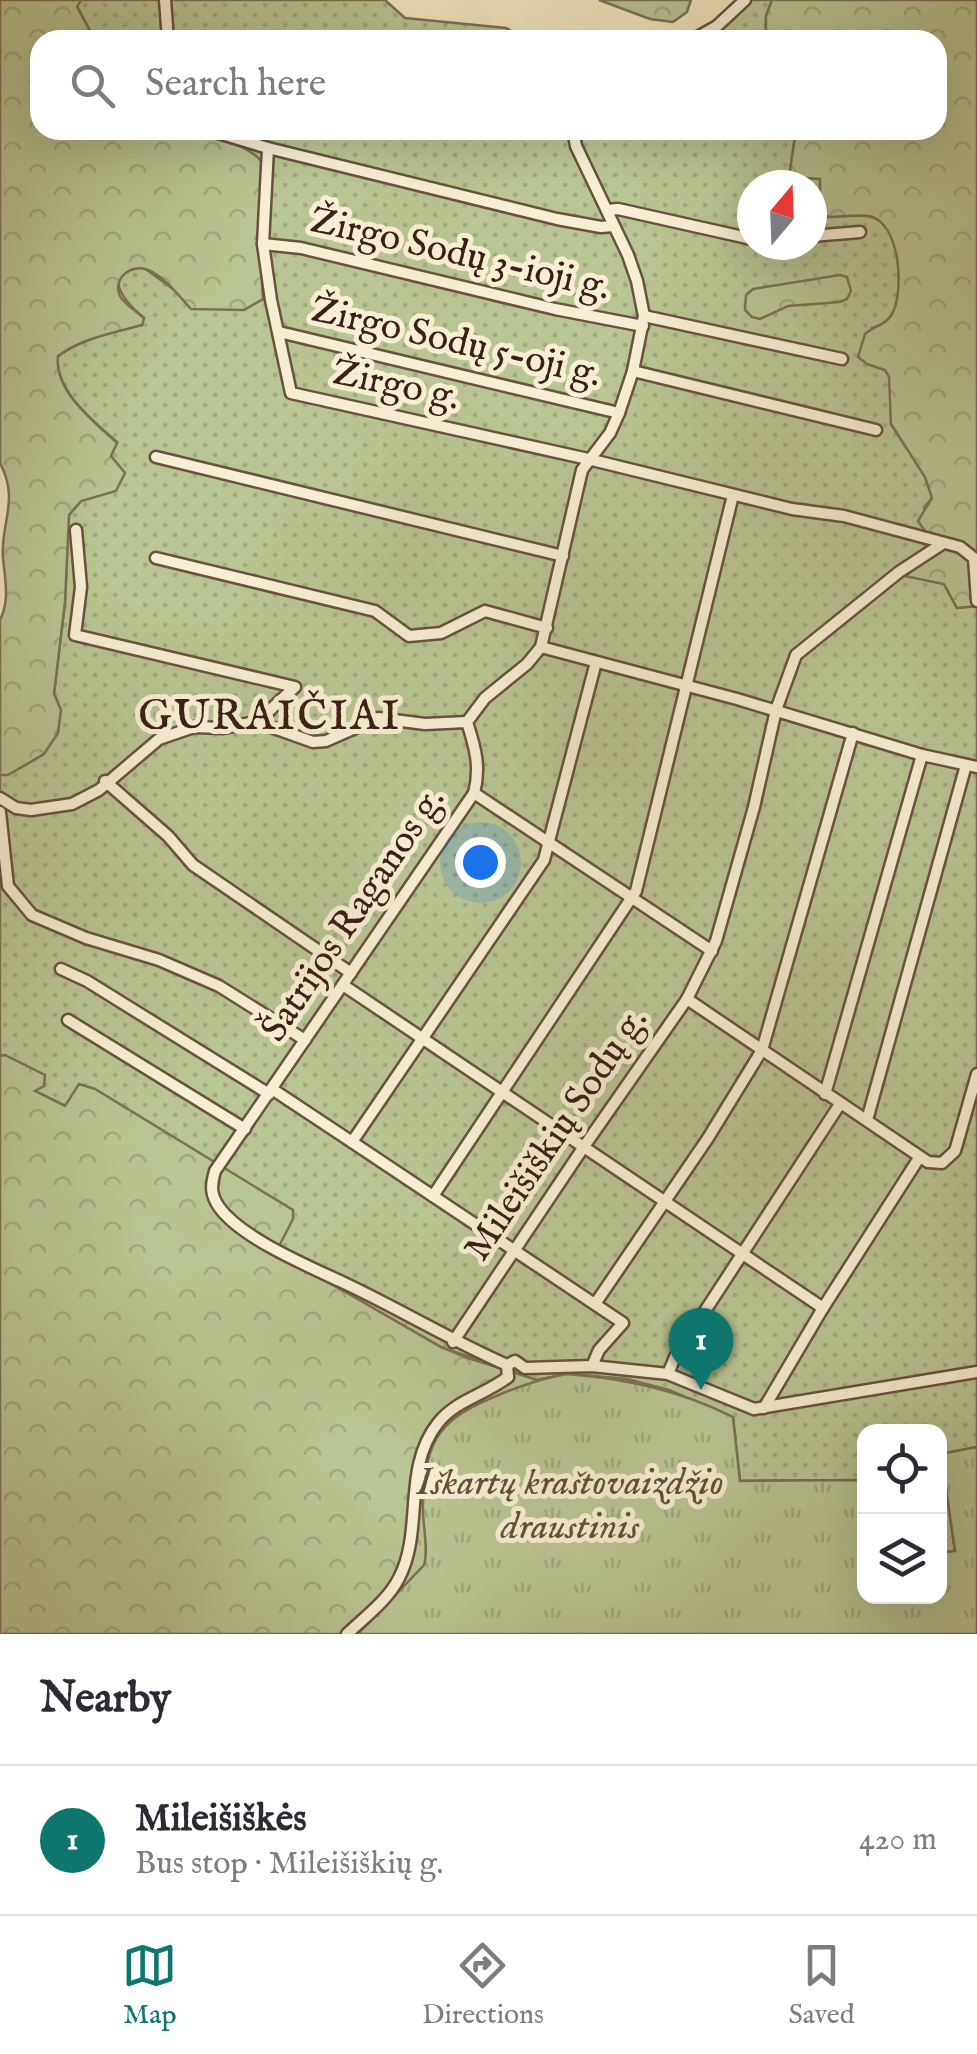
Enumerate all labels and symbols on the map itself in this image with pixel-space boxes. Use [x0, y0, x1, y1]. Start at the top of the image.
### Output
north arrow [737, 170, 827, 260]
street label: Žirgo Sodų 3-ioji g. [305, 197, 615, 313]
street label: Žirgo Sodų 5-oji g. [306, 286, 606, 400]
street label: Žirgo g. [328, 349, 464, 423]
district label: GURAIČIAI [138, 690, 402, 744]
street label: Šatrijos Raganos g. [250, 778, 457, 1052]
your location [455, 837, 506, 888]
street label: Mileišiškių Sodų g. [454, 999, 660, 1271]
pin: 1 [668, 1308, 734, 1390]
park label: Iškartų kraštovaizdžio draustinis [416, 1460, 723, 1552]

